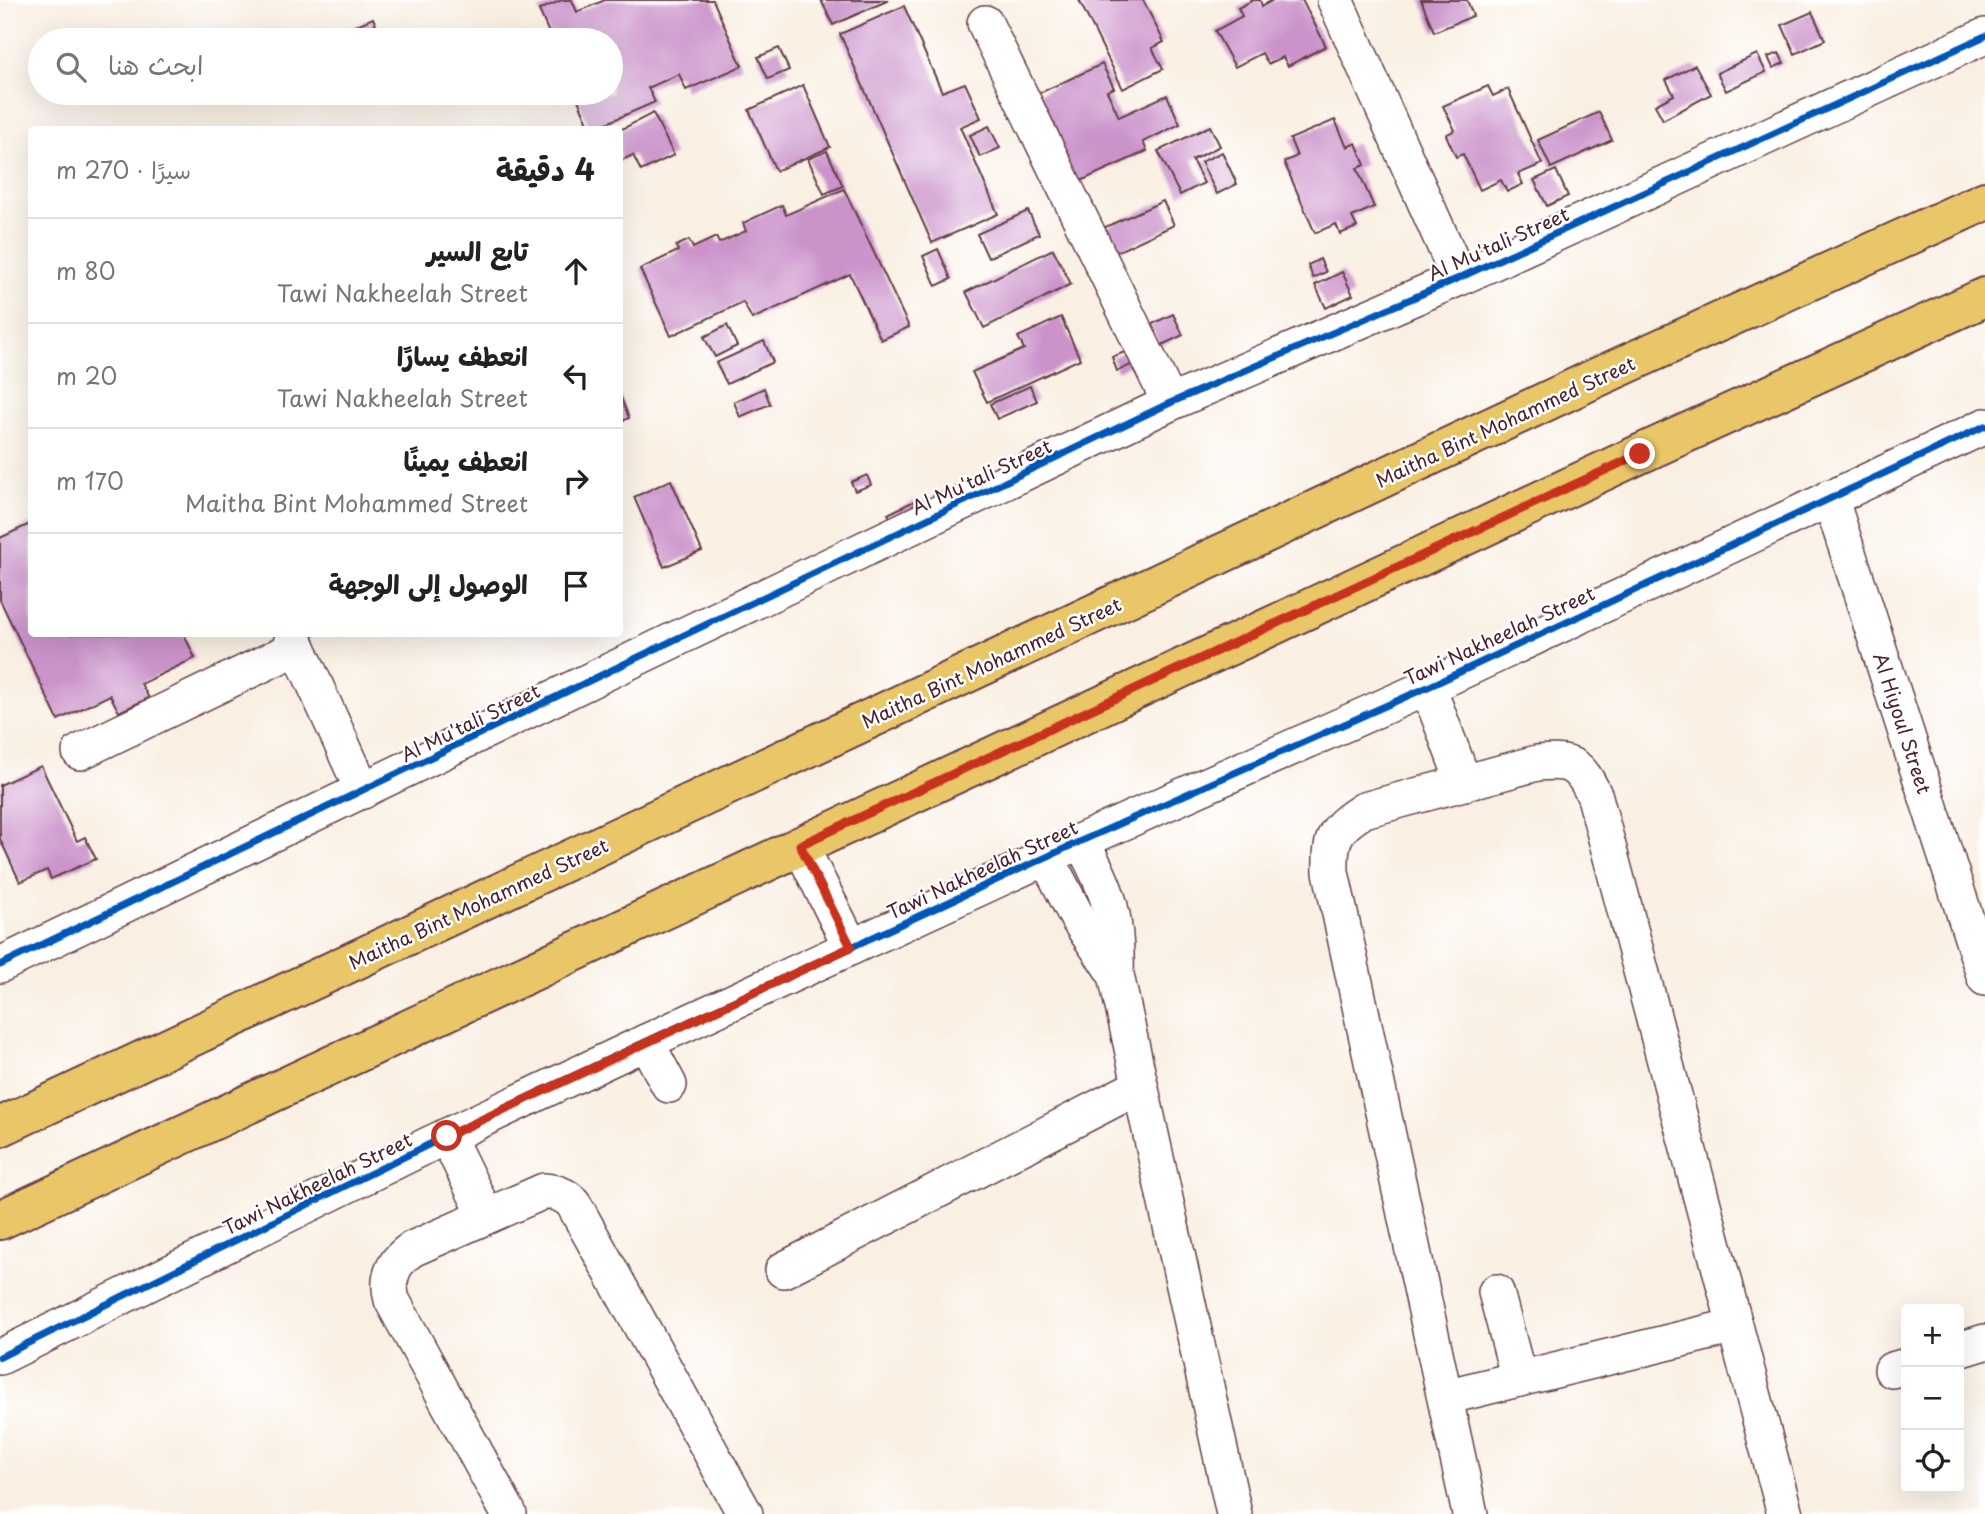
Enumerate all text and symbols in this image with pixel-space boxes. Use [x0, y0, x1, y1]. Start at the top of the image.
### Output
search box [28, 28, 623, 105]
text: ابحث هنا [108, 45, 203, 84]
icon: search [52, 48, 90, 86]
text: 4 دقيقة [496, 146, 595, 191]
text: سيرًا · 270 m [56, 152, 191, 187]
street label: Al Mu'tali Street [1423, 199, 1573, 287]
text: تابع السير [427, 231, 528, 270]
icon: ahead [557, 252, 595, 290]
text: 80 m [56, 253, 116, 288]
text: Tawi Nakheelah Street [277, 275, 528, 310]
text: انعطف يسارًا [397, 336, 528, 375]
street label: Maitha Bint Mohammed Street [1371, 348, 1639, 494]
icon: left [557, 357, 595, 395]
text: 20 m [56, 358, 117, 393]
text: Tawi Nakheelah Street [277, 380, 528, 415]
street label: Al Mu'tali Street [906, 431, 1056, 521]
route end [1624, 438, 1655, 469]
text: انعطف يمينًا [404, 441, 528, 480]
icon: right [557, 462, 595, 500]
text: 170 m [56, 463, 124, 498]
text: Maitha Bint Mohammed Street [185, 485, 528, 520]
text: الوصول إلى الوجهة [329, 564, 528, 603]
icon: arrive [557, 567, 595, 605]
street label: Tawi Nakheelah Street [1399, 578, 1599, 692]
street label: Maitha Bint Mohammed Street [857, 589, 1125, 735]
street label: Al Hiyoul Street [1867, 649, 1939, 798]
street label: Al Mu'tali Street [396, 676, 545, 768]
street label: Tawi Nakheelah Street [882, 812, 1082, 926]
street label: Maitha Bint Mohammed Street [344, 830, 612, 976]
route start [431, 1120, 462, 1151]
street label: Tawi Nakheelah Street [218, 1125, 417, 1241]
map controls [1901, 1304, 1964, 1493]
button: + [1901, 1304, 1964, 1367]
button: − [1901, 1367, 1964, 1430]
button: locate [1901, 1430, 1964, 1493]

